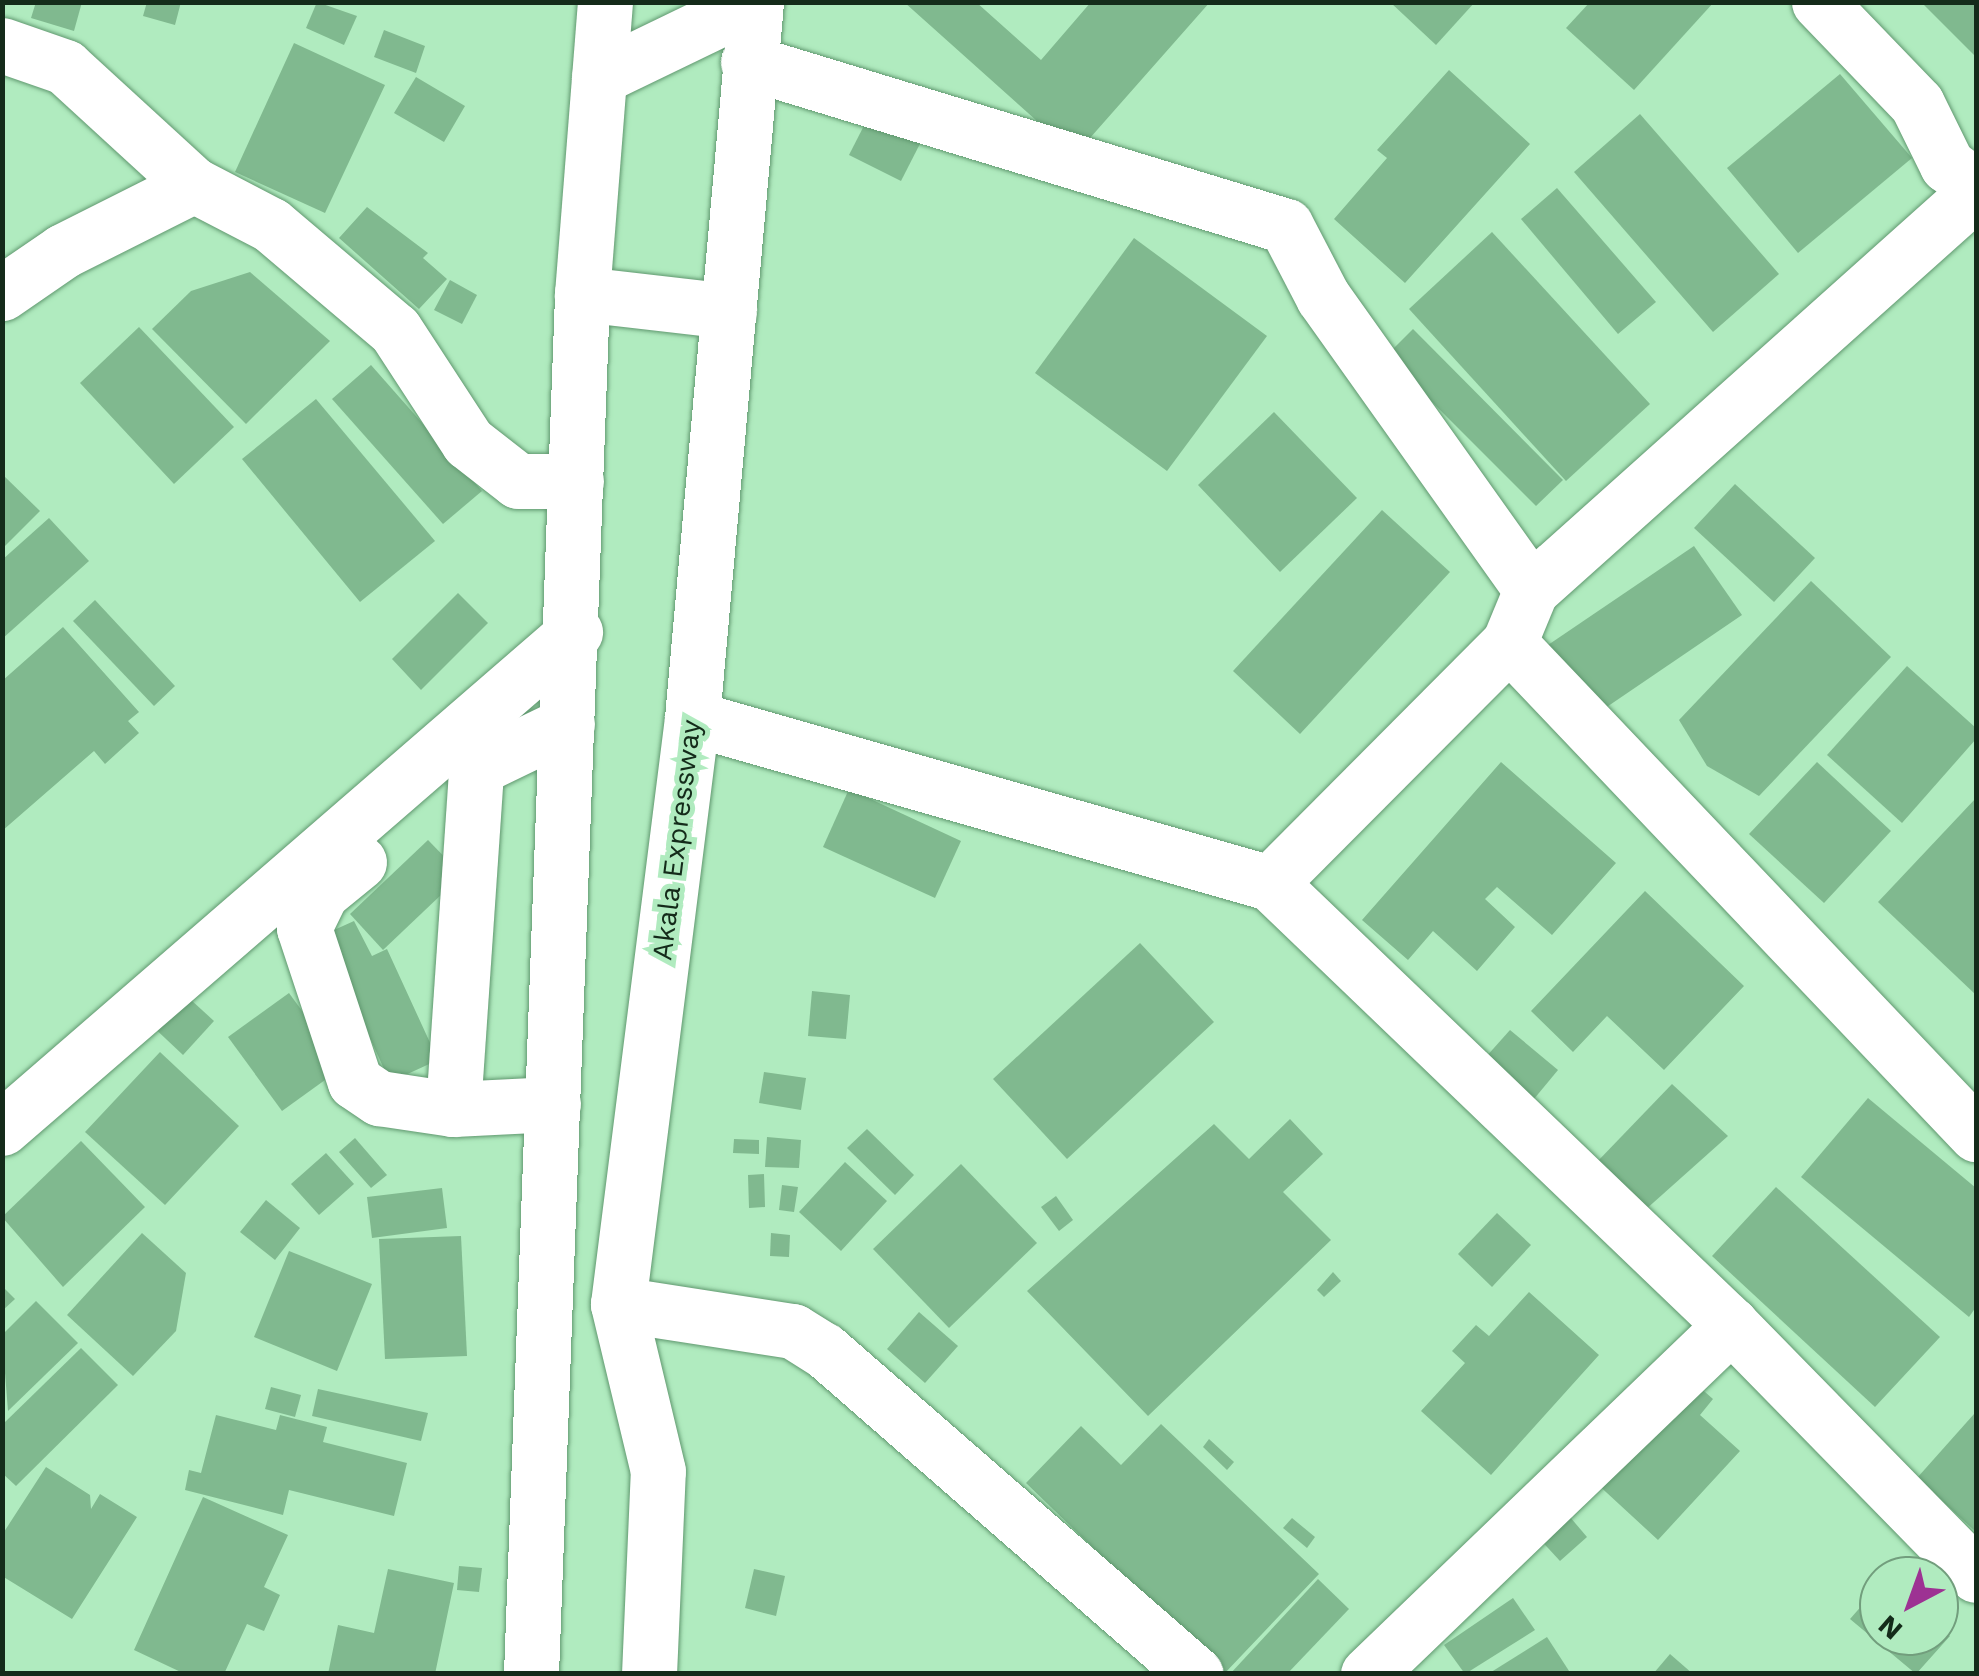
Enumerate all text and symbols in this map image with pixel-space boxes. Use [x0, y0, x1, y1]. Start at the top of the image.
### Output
street label: Akala Expressway [646, 718, 708, 962]
north arrow [1859, 1556, 1959, 1656]
text: N [1872, 1608, 1909, 1647]

